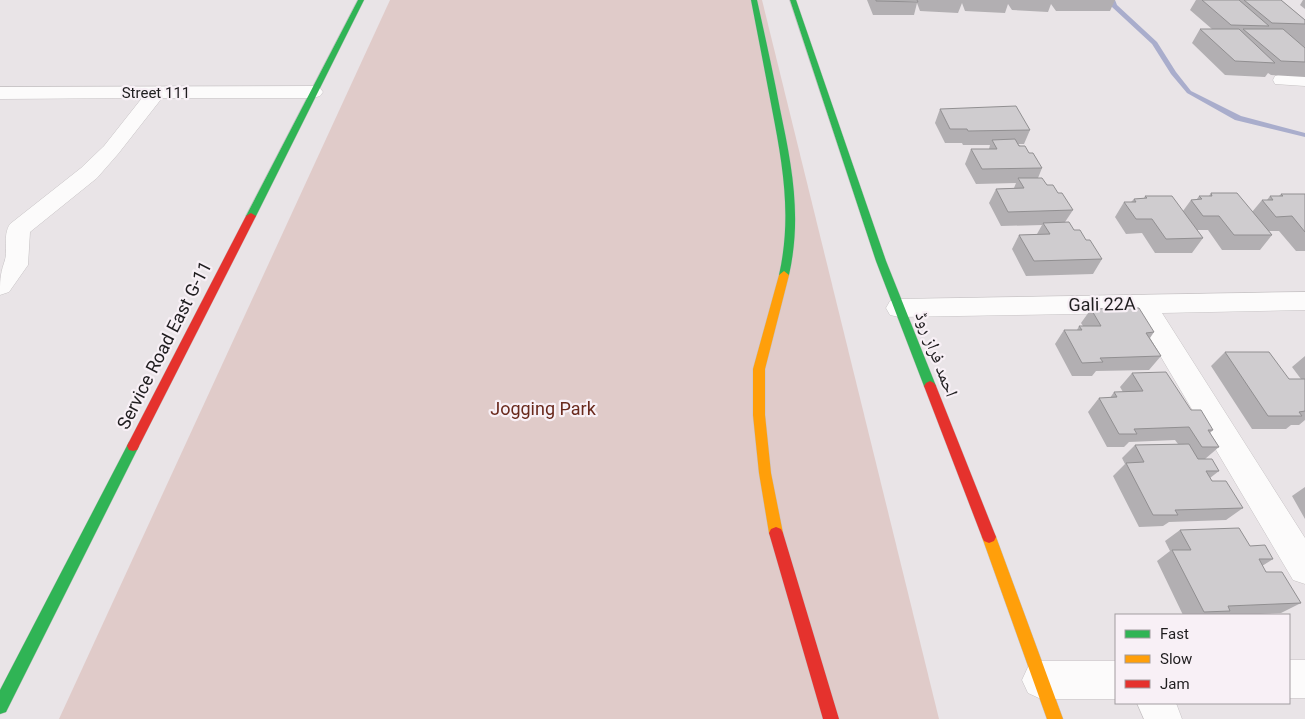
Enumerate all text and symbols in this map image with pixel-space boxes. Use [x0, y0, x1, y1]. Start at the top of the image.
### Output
street label: Street 111 [122, 84, 190, 102]
street label: Service Road East G-11 [112, 257, 216, 433]
street label: Gali 22A [1068, 293, 1136, 315]
street label: احمد فراز روڈ [911, 308, 963, 400]
park label: Jogging Park [490, 398, 597, 419]
legend [1115, 614, 1290, 704]
text: Fast [1160, 625, 1189, 643]
text: Slow [1160, 650, 1192, 668]
text: Jam [1160, 675, 1190, 693]

